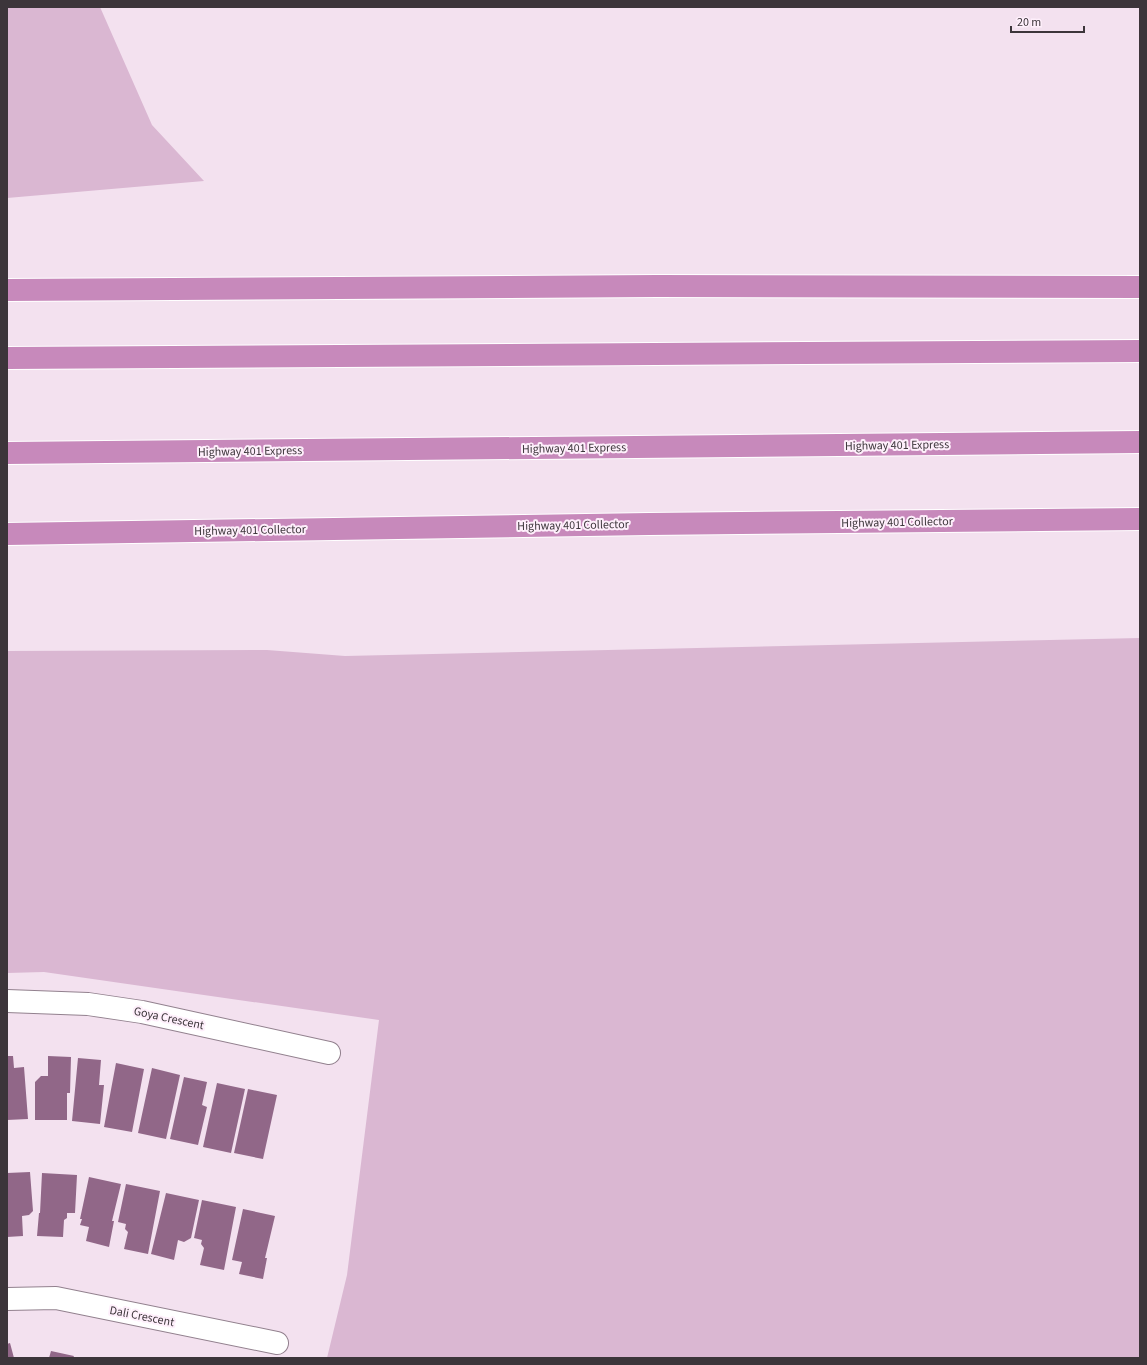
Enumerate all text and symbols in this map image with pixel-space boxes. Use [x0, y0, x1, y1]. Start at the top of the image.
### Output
scale bar [1011, 8, 1084, 34]
text: 20 m [1017, 14, 1041, 31]
street label: Highway 401 Express [845, 436, 949, 455]
street label: Highway 401 Express [522, 439, 626, 458]
street label: Highway 401 Express [198, 442, 302, 461]
street label: Highway 401 Collector [841, 513, 954, 532]
street label: Highway 401 Collector [517, 516, 630, 535]
street label: Highway 401 Collector [194, 521, 307, 540]
street label: Goya Crescent [132, 1003, 206, 1034]
street label: Dali Crescent [108, 1302, 176, 1331]

